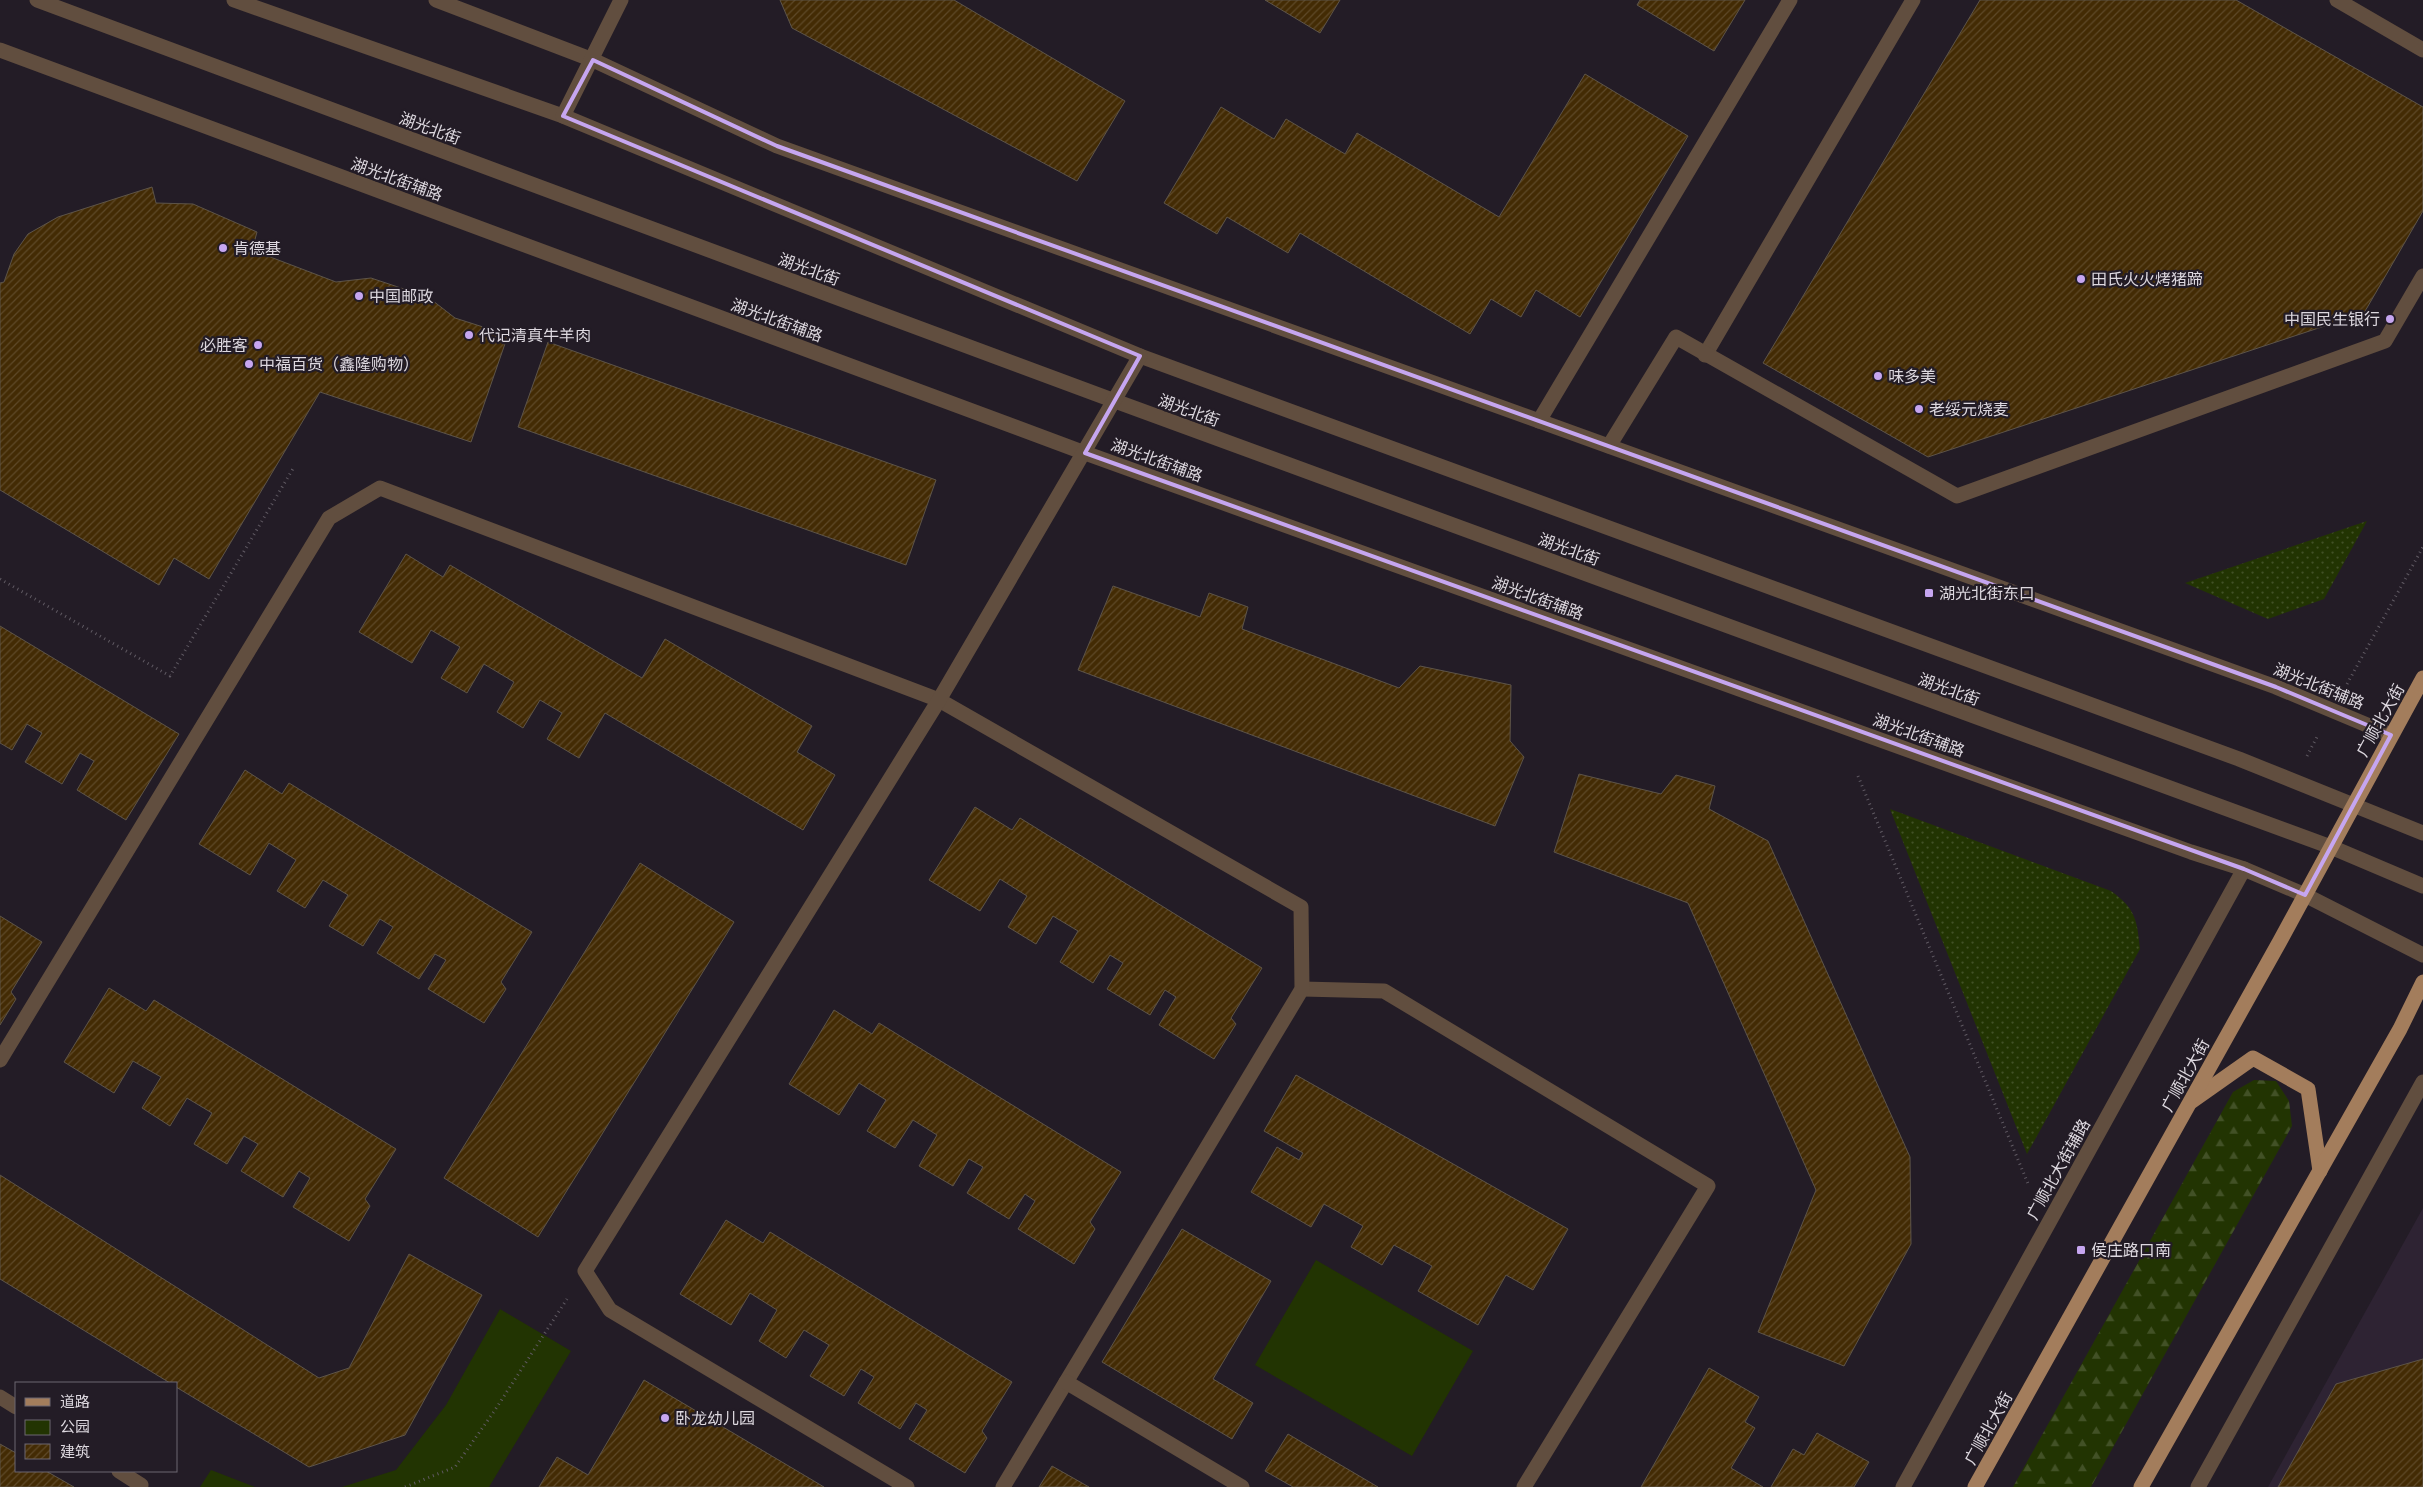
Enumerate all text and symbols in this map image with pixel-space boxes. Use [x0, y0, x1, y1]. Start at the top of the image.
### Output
street label: 湖光北街 [396, 110, 463, 150]
street label: 湖光北街辅路 [348, 155, 445, 207]
place label: 肯德基 [233, 240, 281, 260]
marker: 肯德基 [217, 242, 229, 254]
street label: 湖光北街 [775, 251, 842, 291]
place label: 田氏火火烤猪蹄 [2091, 271, 2203, 291]
marker: 田氏火火烤猪蹄 [2075, 273, 2087, 285]
place label: 中国邮政 [369, 288, 433, 308]
marker: 中国邮政 [353, 290, 365, 302]
street label: 湖光北街辅路 [728, 296, 825, 348]
place label: 中国民生银行 [2284, 311, 2380, 331]
marker: 中国民生银行 [2384, 313, 2396, 325]
place label: 代记清真牛羊肉 [479, 327, 591, 347]
marker: 代记清真牛羊肉 [463, 329, 475, 341]
place label: 必胜客 [200, 337, 248, 357]
marker: 必胜客 [252, 339, 264, 351]
place label: 中福百货（鑫隆购物） [259, 356, 419, 376]
marker: 中福百货（鑫隆购物） [243, 358, 255, 370]
place label: 味多美 [1888, 368, 1936, 388]
marker: 味多美 [1872, 370, 1884, 382]
street label: 湖光北街 [1155, 392, 1222, 432]
place label: 老绥元烧麦 [1929, 401, 2009, 421]
marker: 老绥元烧麦 [1913, 403, 1925, 415]
street label: 湖光北街辅路 [1108, 436, 1205, 488]
street label: 湖光北街 [1535, 531, 1602, 571]
street label: 湖光北街辅路 [1489, 574, 1586, 626]
place label: 湖光北街东口 [1939, 585, 2035, 605]
marker: 湖光北街东口 [1923, 587, 1935, 599]
street label: 湖光北街辅路 [2270, 661, 2367, 715]
street label: 湖光北街 [1915, 671, 1982, 711]
street label: 广顺北大街 [2354, 681, 2410, 761]
street label: 湖光北街辅路 [1870, 711, 1967, 763]
street label: 广顺北大街 [2159, 1036, 2215, 1116]
street label: 广顺北大街辅路 [2024, 1116, 2096, 1224]
place label: 侯庄路口南 [2091, 1242, 2171, 1262]
marker: 侯庄路口南 [2075, 1244, 2087, 1256]
legend [15, 1382, 178, 1472]
street label: 广顺北大街 [1962, 1389, 2018, 1469]
text: 道路 [60, 1394, 90, 1413]
place label: 卧龙幼儿园 [675, 1410, 755, 1430]
marker: 卧龙幼儿园 [659, 1412, 671, 1424]
text: 公园 [60, 1419, 90, 1438]
text: 建筑 [60, 1444, 90, 1463]

